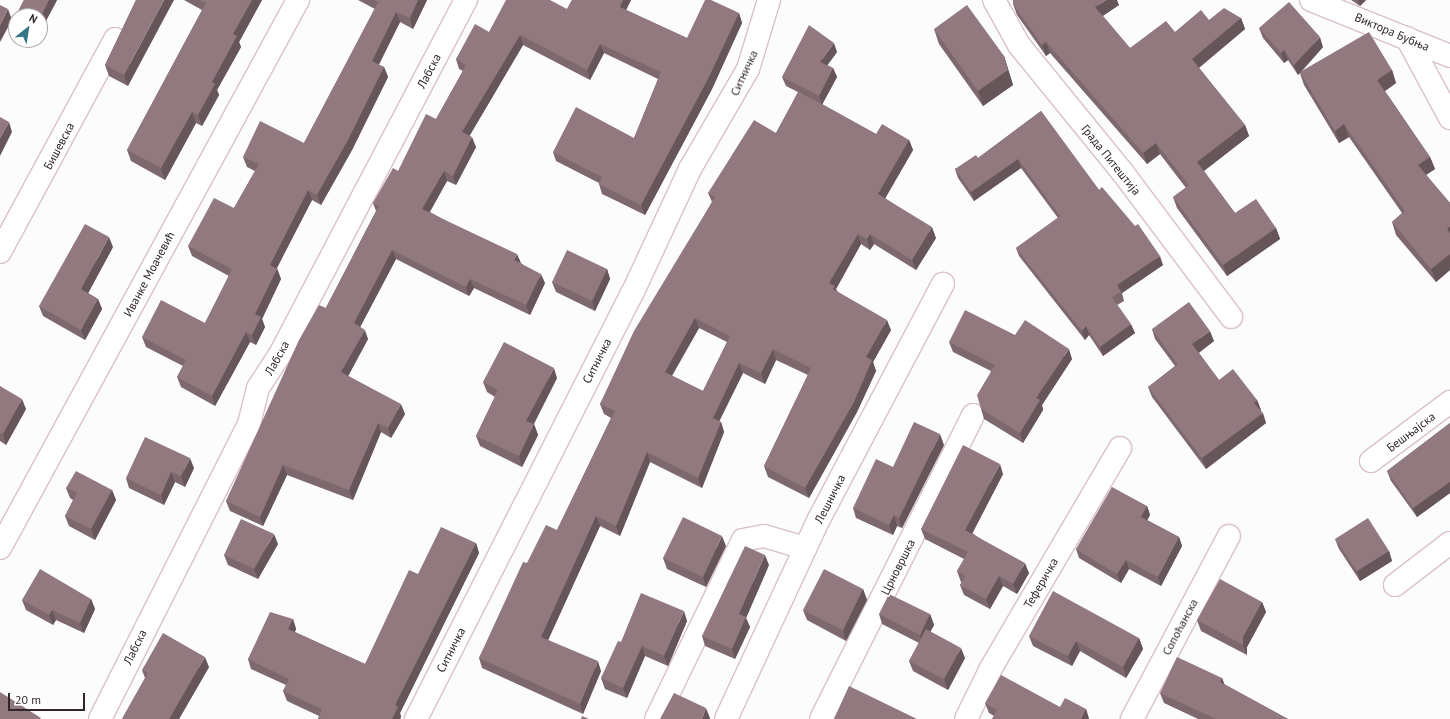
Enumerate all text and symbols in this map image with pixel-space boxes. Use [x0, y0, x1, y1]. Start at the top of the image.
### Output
north arrow [8, 8, 48, 48]
street label: Виктора Бубња [1352, 10, 1432, 54]
text: N [27, 11, 40, 26]
street label: Ситничка [727, 48, 761, 98]
street label: Лабска [414, 51, 444, 91]
street label: Бишевска [41, 120, 77, 172]
street label: Града Питештија [1078, 122, 1144, 198]
street label: Иванке Моачевић [120, 229, 178, 319]
street label: Ситничка [580, 336, 614, 386]
street label: Лабска [262, 338, 292, 378]
street label: Бешњајска [1384, 409, 1438, 455]
street label: Лешничка [812, 472, 848, 526]
street label: Црновршка [878, 537, 918, 597]
street label: Теферичка [1021, 555, 1061, 611]
street label: Сопоћанска [1159, 596, 1201, 658]
street label: Ситничка [434, 625, 468, 675]
street label: Лабска [120, 627, 150, 667]
scale bar [10, 685, 87, 711]
text: 20 m [15, 692, 41, 707]

